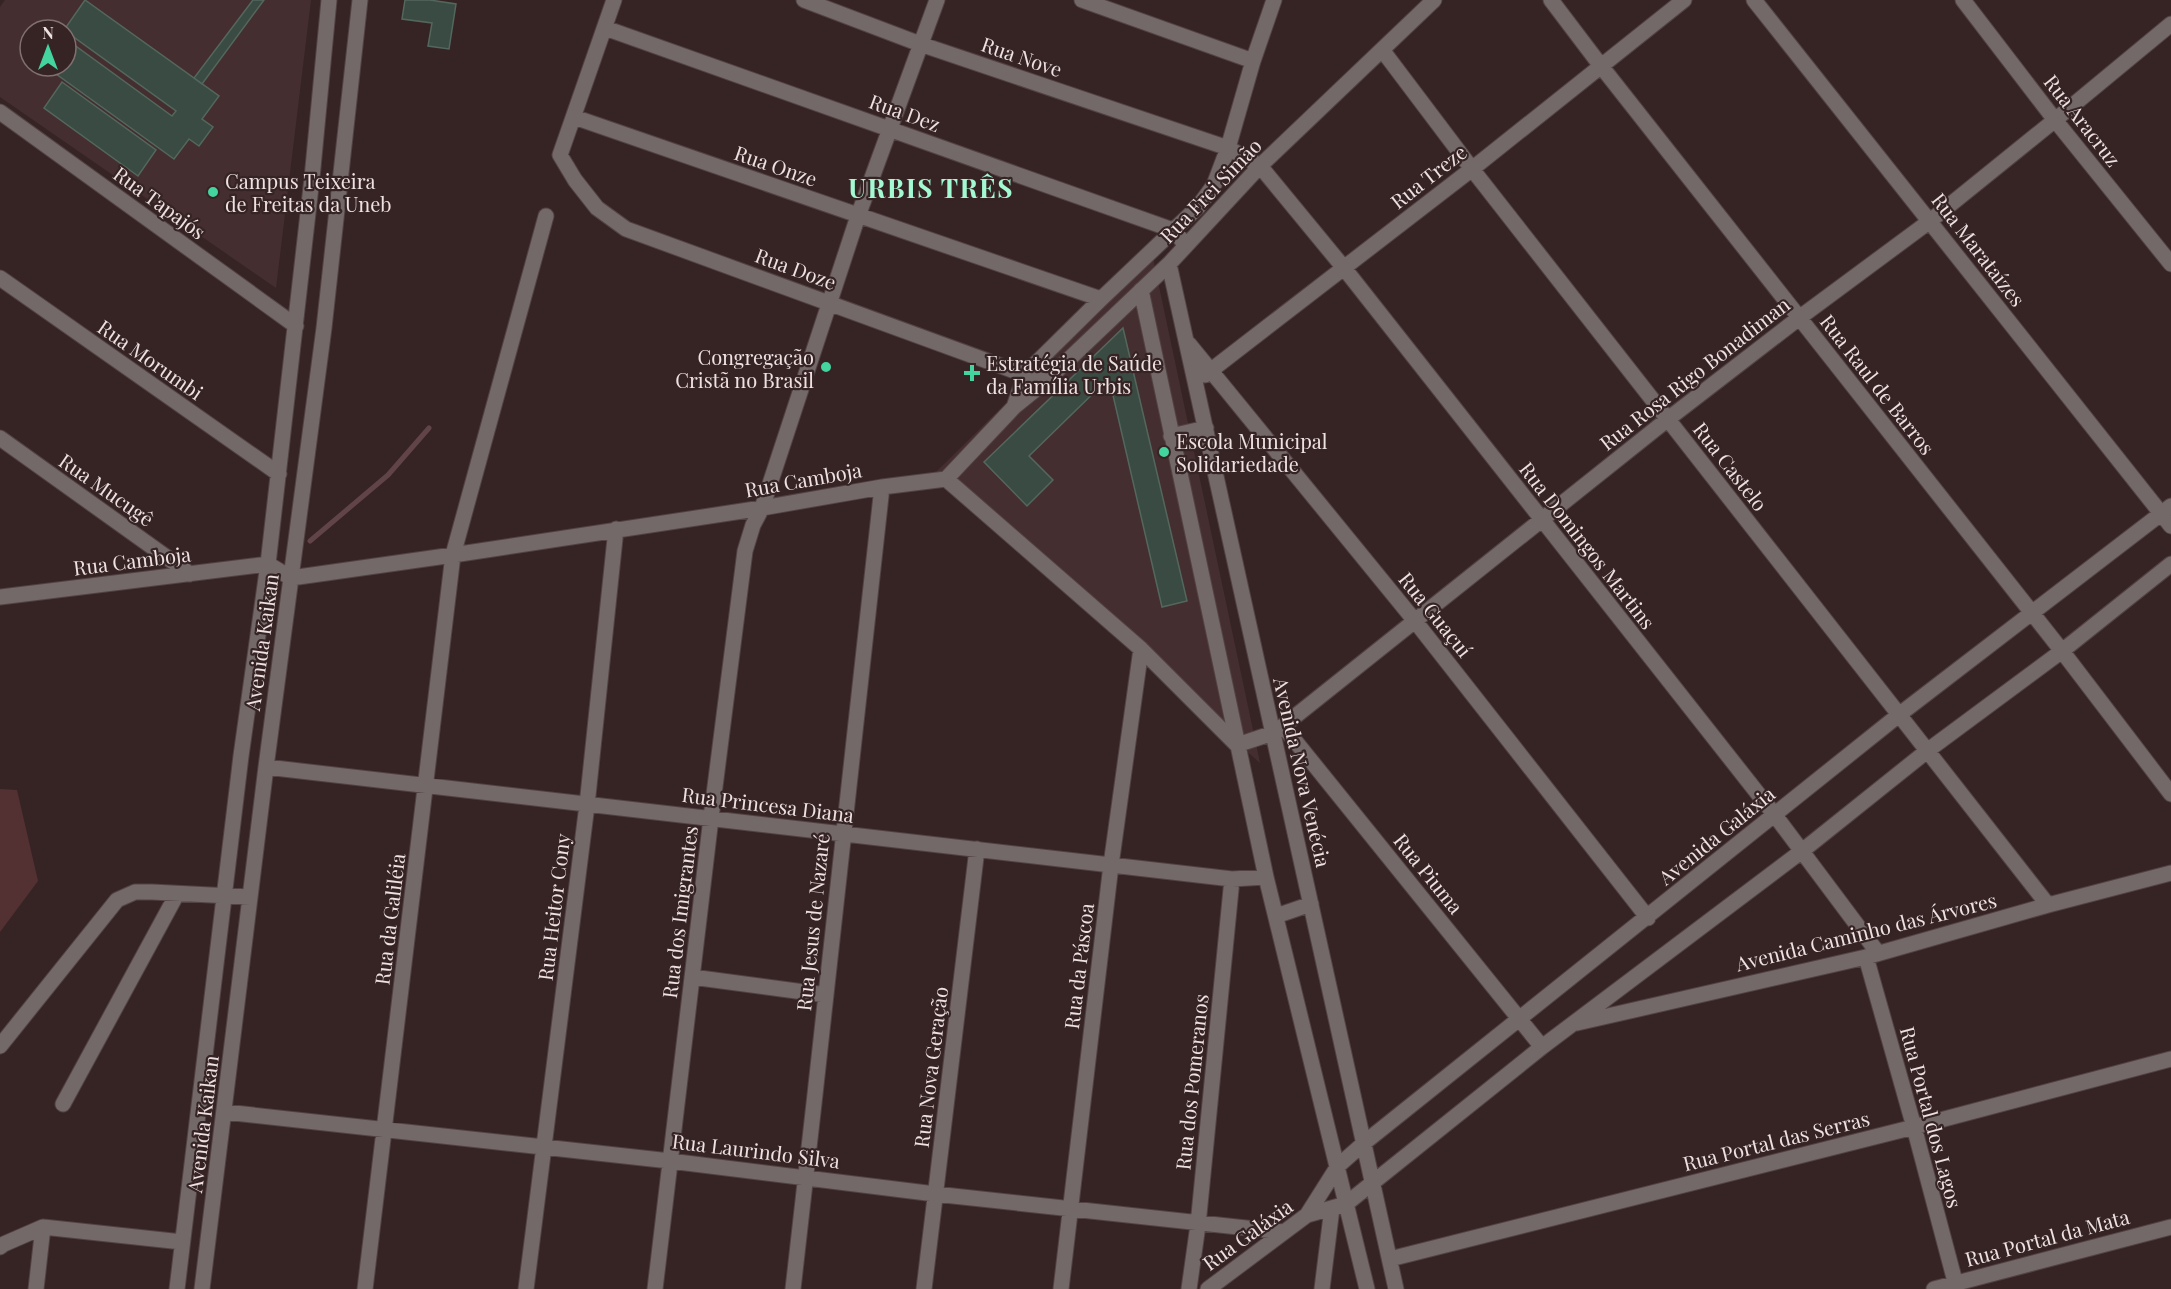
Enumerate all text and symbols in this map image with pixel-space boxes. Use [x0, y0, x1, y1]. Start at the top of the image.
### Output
north arrow [18, 18, 78, 78]
text: N [42, 22, 54, 43]
street label: Rua Nove [978, 30, 1066, 82]
street label: Rua Aracruz [2039, 68, 2127, 172]
street label: Rua Dez [866, 87, 944, 137]
street label: Rua Frei Simão [1153, 132, 1267, 248]
street label: Rua Onze [731, 138, 821, 192]
street label: Rua Treze [1384, 138, 1472, 214]
street label: Rua Tapajós [108, 159, 212, 245]
place label: Campus Teixeira de Freitas da Uneb [225, 167, 392, 217]
district label: URBIS TRÊS [848, 170, 1014, 205]
marker: Campus Teixeira de Freitas da Uneb [206, 185, 220, 199]
street label: Rua Marataízes [1926, 187, 2032, 311]
street label: Rua Doze [752, 241, 840, 295]
street label: Rua Rosa Rigo Bonadiman [1593, 290, 1795, 456]
street label: Rua Raul de Barros [1815, 308, 1941, 460]
street label: Rua Morumbi [93, 313, 209, 405]
place label: Congregação Cristã no Brasil [675, 343, 814, 393]
place label: Estratégia de Saúde da Família Urbis [986, 349, 1162, 399]
marker: Congregação Cristã no Brasil [819, 360, 833, 374]
marker: Estratégia de Saúde da Família Urbis [963, 364, 981, 382]
street label: Rua Castelo [1688, 416, 1774, 516]
place label: Escola Municipal Solidariedade [1176, 427, 1328, 477]
marker: Escola Municipal Solidariedade [1157, 445, 1171, 459]
street label: Rua Mucugê [54, 446, 160, 532]
street label: Rua Camboja [742, 455, 864, 503]
street label: Rua Domingos Martins [1514, 456, 1662, 634]
street label: Rua Camboja [72, 539, 192, 581]
street label: Rua Guaçuí [1393, 566, 1479, 662]
street label: Avenida Kaikan [238, 572, 284, 713]
street label: Avenida Nova Venécia [1268, 674, 1338, 869]
street label: Rua Princesa Diana [680, 780, 856, 828]
street label: Avenida Galáxia [1651, 780, 1780, 891]
street label: Rua dos Imigrantes [655, 824, 703, 1000]
street label: Rua Piuma [1388, 827, 1470, 919]
street label: Rua Heitor Cony [531, 832, 575, 982]
street label: Rua Jesus de Nazaré [789, 832, 835, 1012]
street label: Rua da Galiléia [368, 852, 410, 986]
street label: Avenida Caminho das Árvores [1732, 885, 1999, 977]
street label: Rua da Páscoa [1057, 901, 1099, 1031]
street label: Rua Nova Geração [907, 985, 953, 1149]
street label: Rua dos Pomeranos [1168, 993, 1214, 1171]
street label: Rua Portal dos Lagos [1895, 1023, 1969, 1211]
street label: Avenida Kaikan [180, 1054, 224, 1195]
street label: Rua Portal das Serras [1680, 1104, 1872, 1176]
street label: Rua Laurindo Silva [671, 1126, 841, 1174]
street label: Rua Galáxia [1197, 1192, 1297, 1276]
street label: Rua Portal da Mata [1962, 1202, 2132, 1272]

